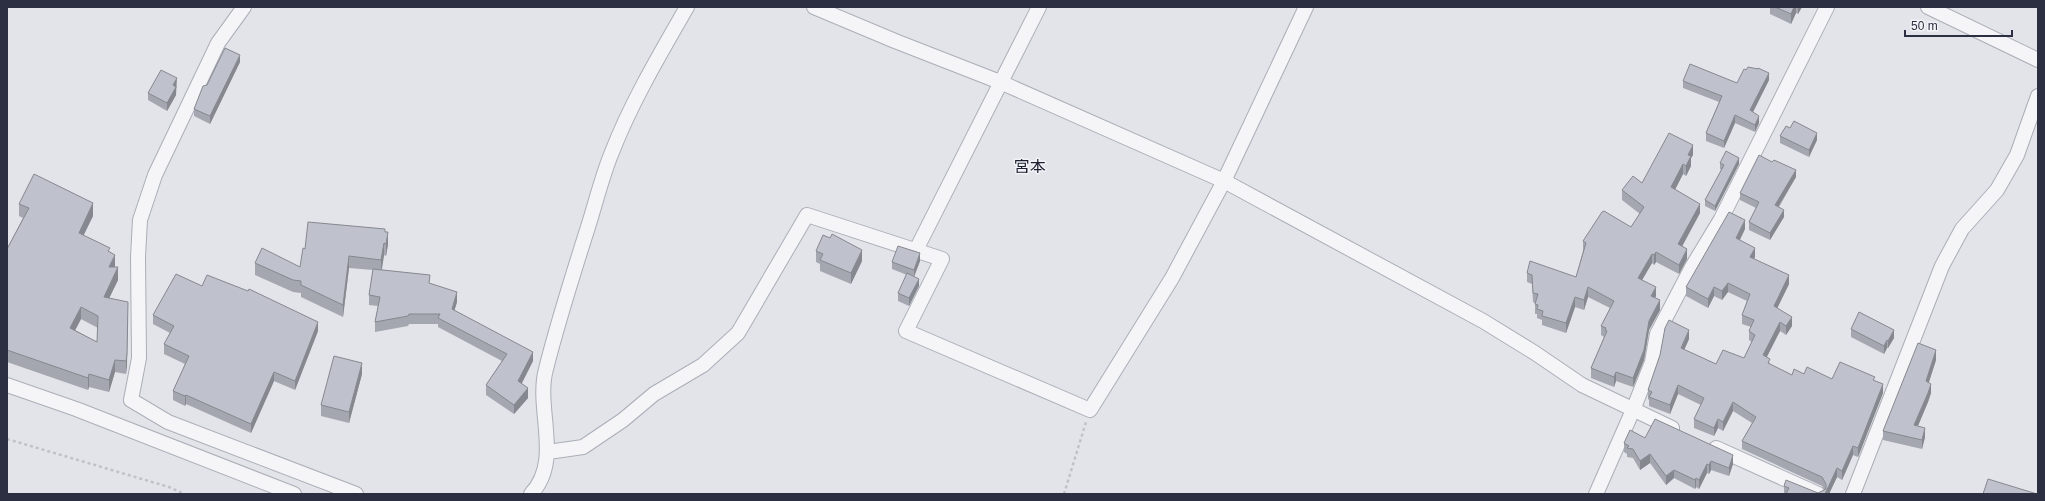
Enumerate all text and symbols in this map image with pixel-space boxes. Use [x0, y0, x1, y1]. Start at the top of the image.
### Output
scale bar [1905, 12, 2012, 38]
text: 50 m [1911, 19, 1938, 33]
district label: 宮本 [1014, 158, 1046, 175]

